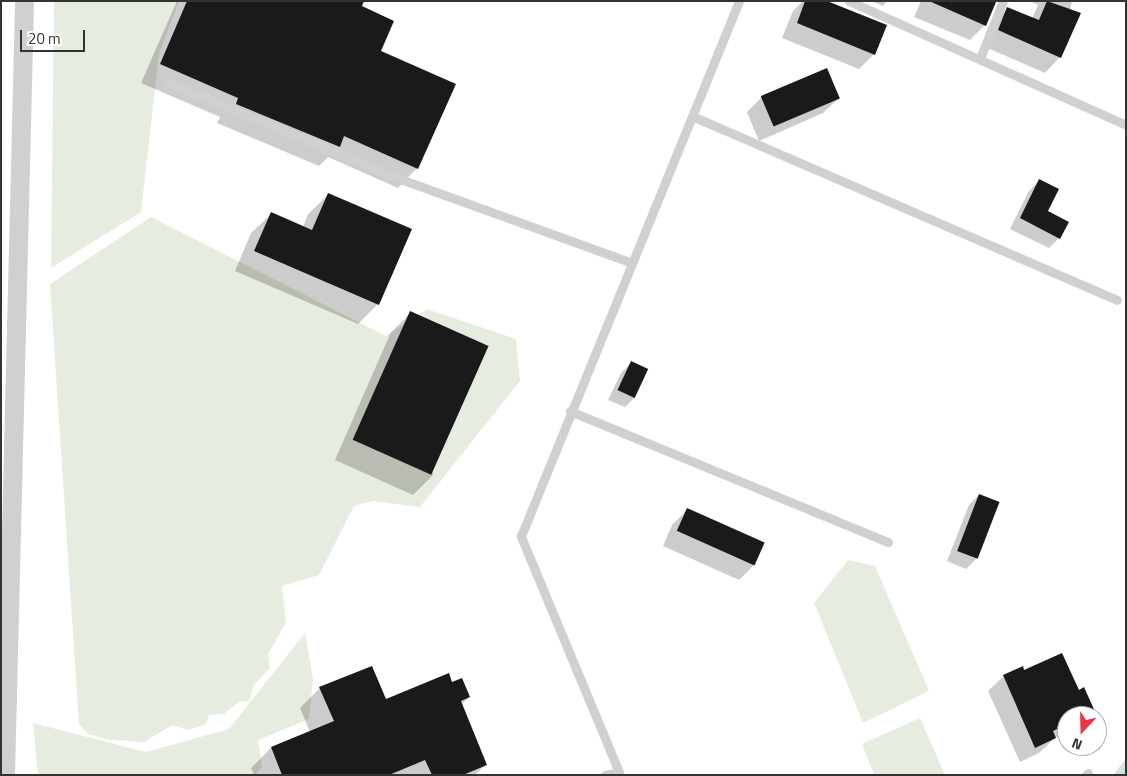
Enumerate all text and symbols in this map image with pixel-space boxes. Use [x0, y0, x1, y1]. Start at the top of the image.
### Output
scale bar [22, 20, 88, 52]
text: 20 m [28, 27, 61, 50]
north arrow [1057, 706, 1107, 756]
text: N [1069, 733, 1085, 756]

